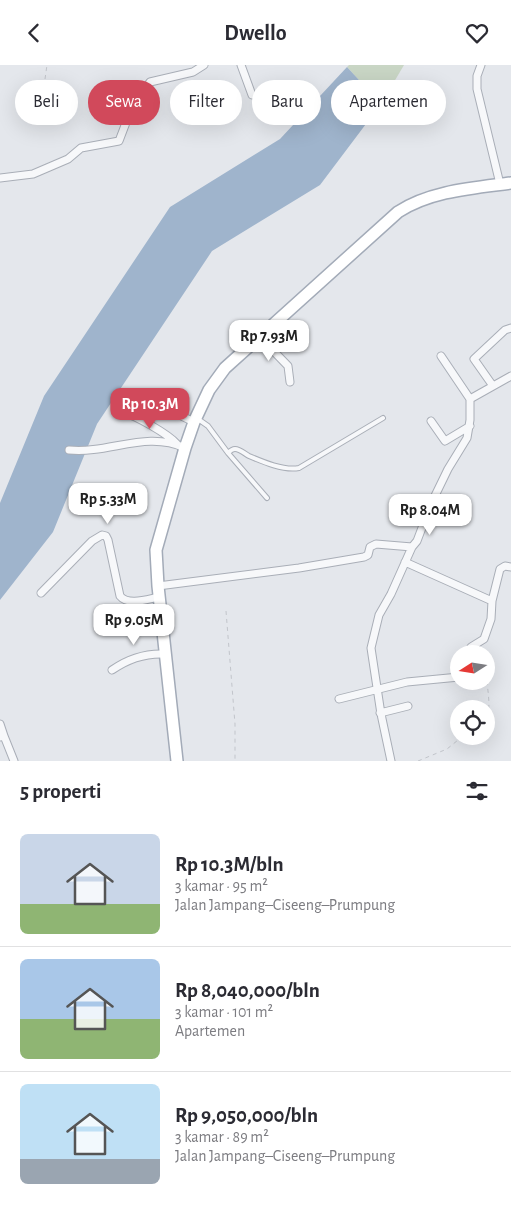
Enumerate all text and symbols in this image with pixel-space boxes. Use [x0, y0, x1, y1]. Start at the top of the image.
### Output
icon: back [20, 19, 48, 47]
icon: heart [463, 19, 491, 47]
text: Dwello [224, 22, 287, 44]
chip: Beli [15, 80, 78, 125]
chip: Sewa [88, 80, 160, 125]
chip: Filter [170, 80, 242, 125]
chip: Baru [252, 80, 321, 125]
chip: Apartemen [331, 80, 446, 125]
pin: Rp 7.93M [217, 319, 321, 362]
text: Rp 7.93M [240, 328, 298, 344]
pin: Rp 10.3M [98, 387, 202, 430]
text: Rp 10.3M [121, 396, 179, 412]
pin: Rp 5.33M [56, 483, 160, 525]
text: Rp 5.33M [80, 491, 136, 507]
pin: Rp 8.04M [378, 493, 482, 536]
text: Rp 8.04M [400, 502, 460, 518]
pin: Rp 9.05M [82, 603, 186, 646]
text: Rp 9.05M [104, 612, 164, 628]
north arrow [450, 645, 495, 690]
map controls [450, 645, 495, 745]
button: locate [450, 700, 495, 745]
icon: filters [463, 777, 491, 805]
text: 5 properti [20, 781, 101, 802]
icon: home [60, 854, 120, 914]
text: Rp 10.3M/bln [175, 854, 284, 875]
text: 3 kamar · 95 m² [175, 878, 268, 894]
text: Jalan Jampang–Ciseeng–Prumpung [175, 897, 395, 913]
icon: home [60, 979, 120, 1039]
text: Rp 8,040,000/bln [175, 980, 320, 1001]
text: 3 kamar · 101 m² [175, 1004, 273, 1020]
text: Apartemen [175, 1023, 245, 1039]
icon: home [60, 1104, 120, 1164]
text: Rp 9,050,000/bln [175, 1105, 318, 1126]
text: 3 kamar · 89 m² [175, 1129, 269, 1145]
text: Jalan Jampang–Ciseeng–Prumpung [175, 1148, 395, 1164]

